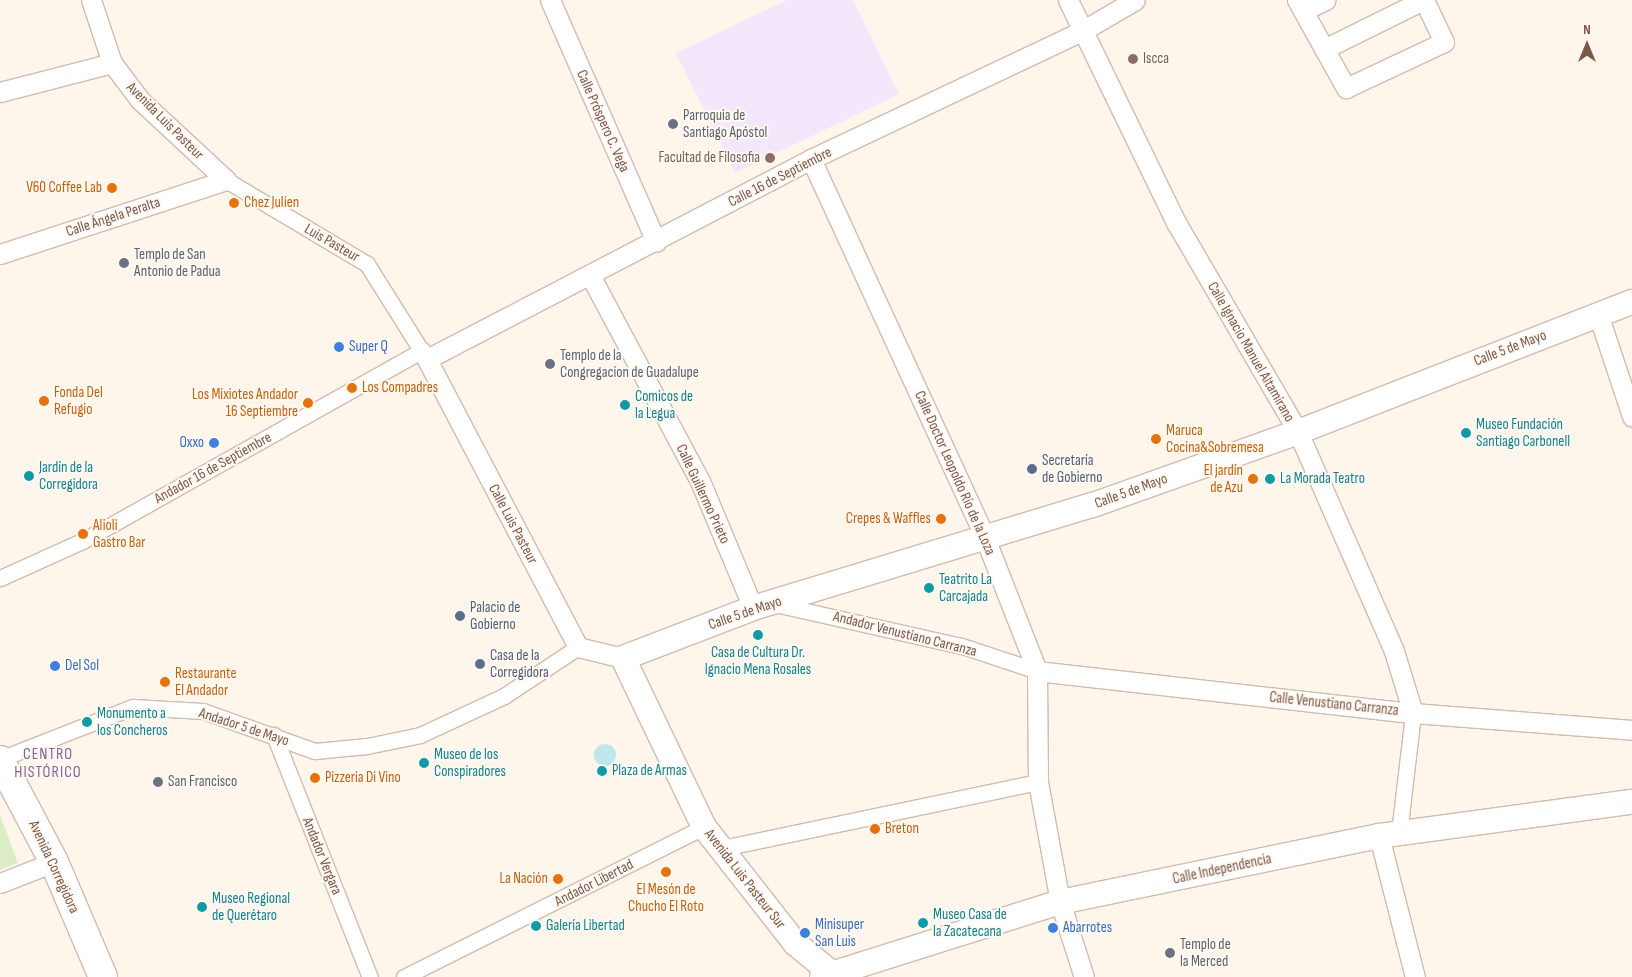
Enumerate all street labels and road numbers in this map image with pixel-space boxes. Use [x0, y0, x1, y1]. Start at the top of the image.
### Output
street label: Calle Próspero C. Vega [572, 67, 634, 175]
street label: Avenida Luis Pasteur [122, 78, 208, 164]
street label: Calle 16 de Septiembre [725, 143, 835, 211]
street label: Calle Ángela Peralta [64, 193, 162, 241]
street label: Luis Pasteur [301, 220, 363, 266]
street label: Calle Ignacio Manuel Altamirano [1204, 279, 1298, 425]
street label: Calle 5 de Mayo [1471, 326, 1549, 370]
street label: Calle Doctor Leopoldo Río de la Loza [911, 388, 999, 558]
street label: Andador 16 de Septiembre [151, 428, 275, 508]
street label: Calle Guillermo Prieto [672, 441, 734, 547]
street label: Calle 5 de Mayo [1092, 469, 1170, 513]
street label: Calle Luis Pasteur [485, 481, 541, 567]
street label: Calle 5 de Mayo [706, 592, 784, 634]
street label: Andador Venustiano Carranza [831, 607, 979, 661]
street label: Calle Venustiano Carranza [1268, 688, 1400, 720]
street label: Andador 5 de Mayo [197, 704, 291, 750]
street label: Andador Vergara [298, 815, 346, 897]
street label: Avenida Corregidora [25, 818, 83, 916]
street label: Avenida Luis Pasteur Sur [700, 826, 790, 932]
street label: Calle Independencia [1171, 850, 1273, 888]
street label: Andador Libertad [552, 855, 636, 911]

